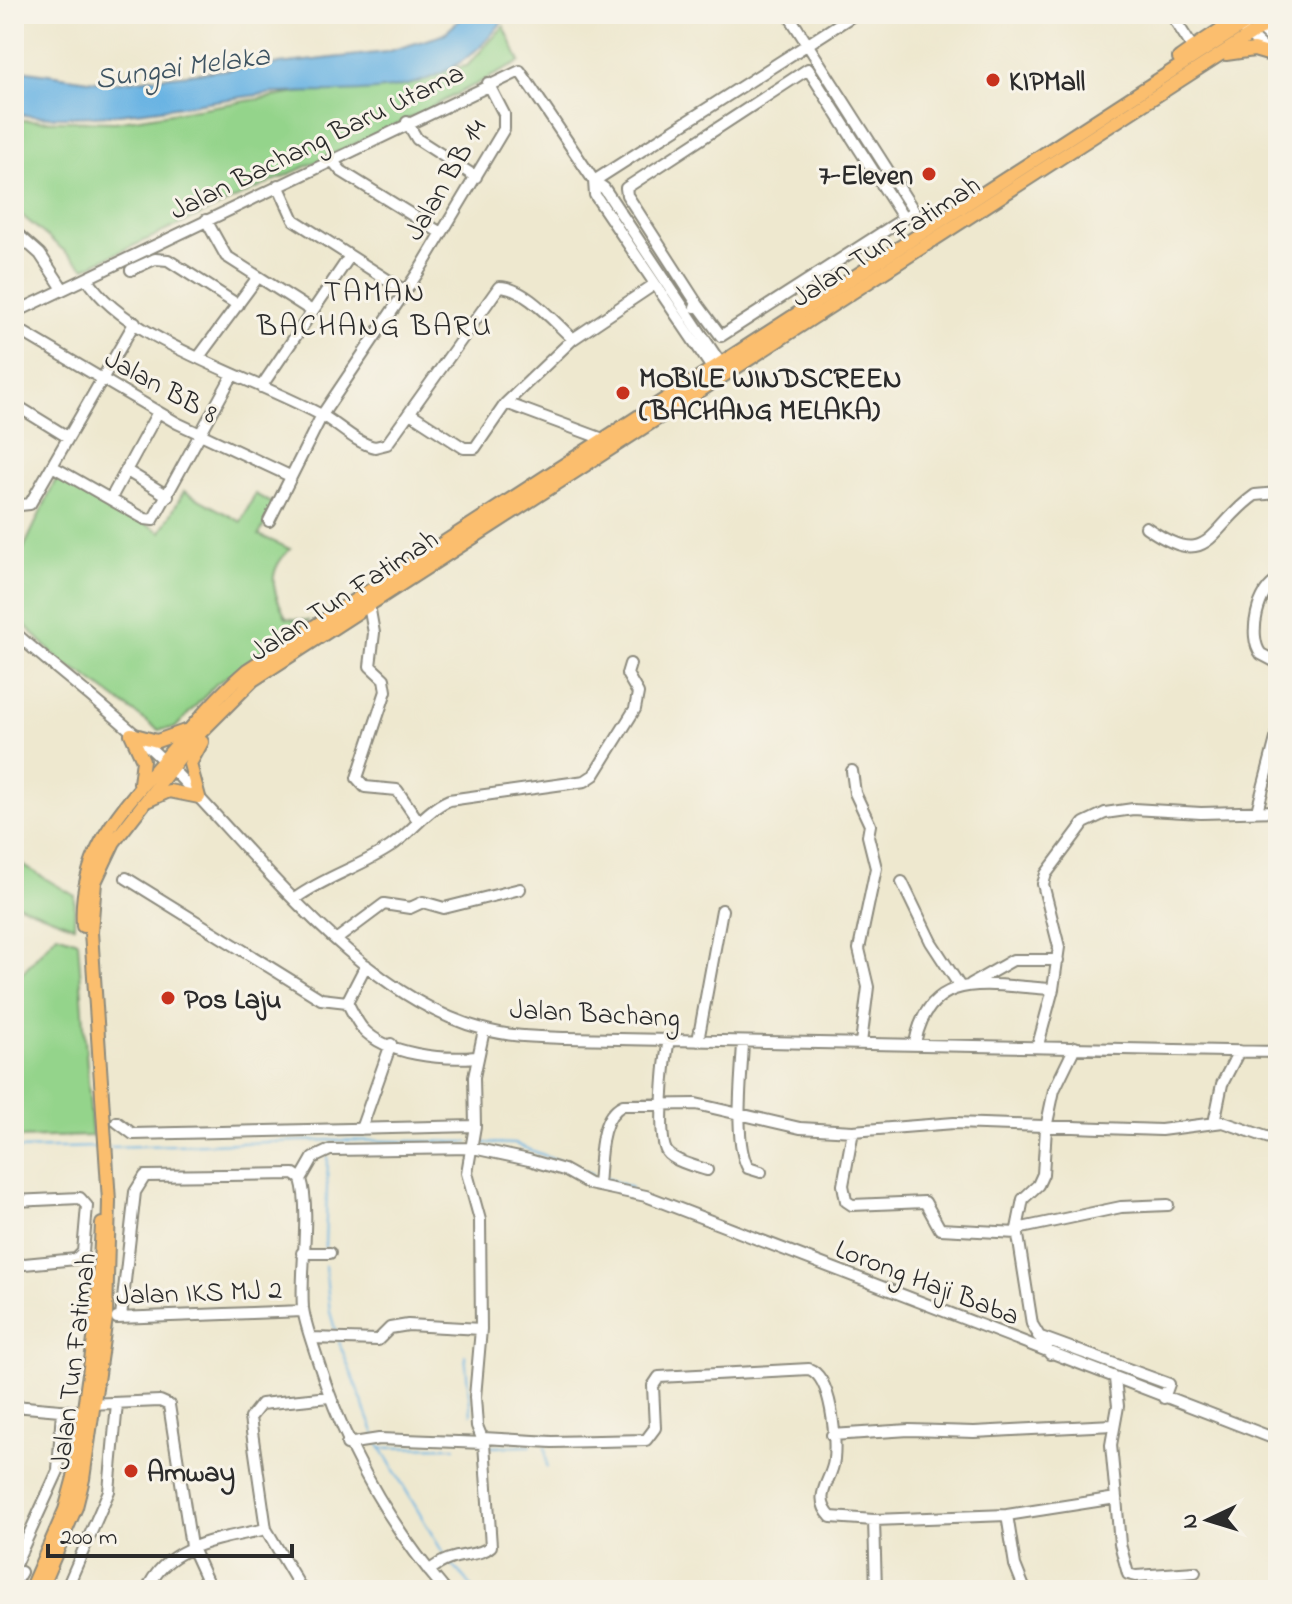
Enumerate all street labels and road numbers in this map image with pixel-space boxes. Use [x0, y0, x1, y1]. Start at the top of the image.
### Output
street label: Jalan Bachang Baru Utama [164, 54, 471, 232]
street label: Jalan BB 14 [396, 112, 499, 249]
street label: Jalan Tun Fatimah [784, 166, 990, 320]
street label: Jalan BB 8 [96, 340, 225, 436]
street label: Jalan Tun Fatimah [242, 520, 448, 674]
street label: Jalan Bachang [509, 991, 681, 1040]
street label: Lorong Haji Baba [829, 1230, 1025, 1338]
street label: Jalan Tun Fatimah [42, 1251, 109, 1472]
street label: Jalan IKS MJ 2 [115, 1271, 283, 1318]

